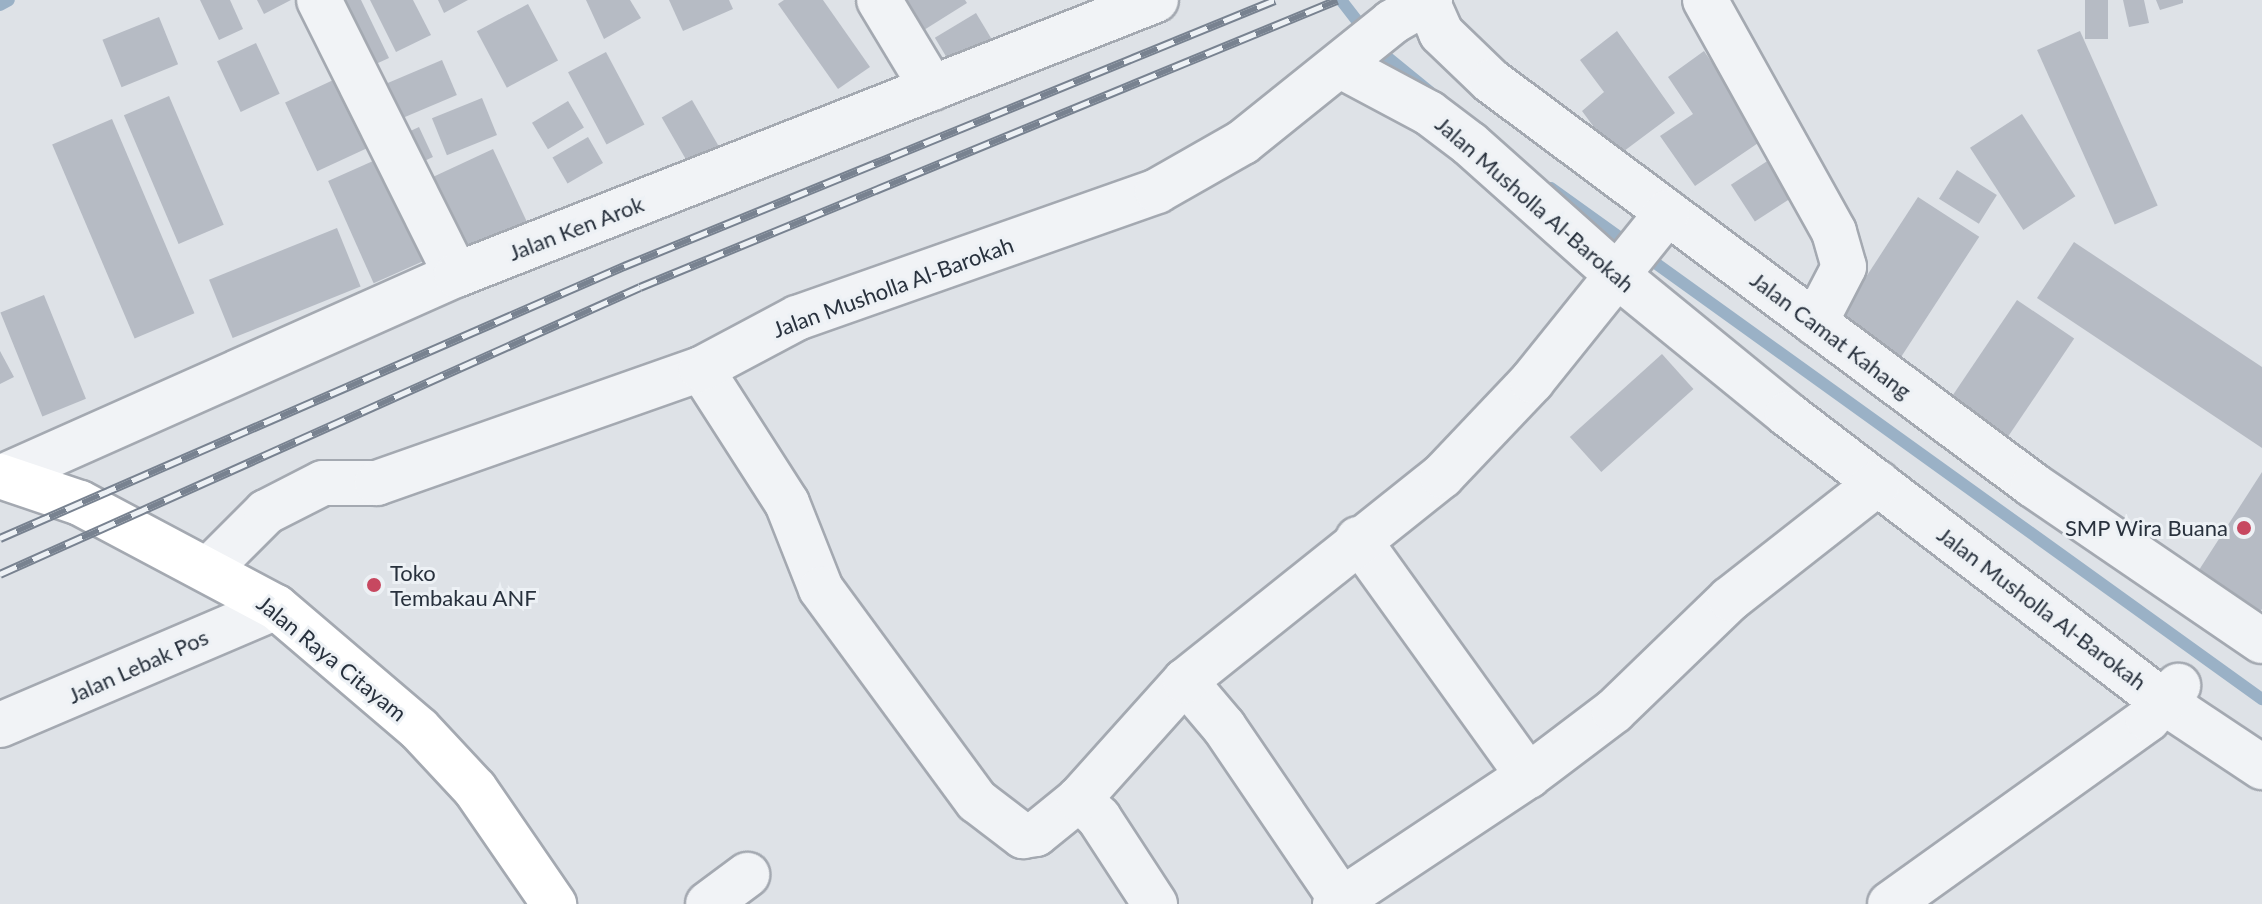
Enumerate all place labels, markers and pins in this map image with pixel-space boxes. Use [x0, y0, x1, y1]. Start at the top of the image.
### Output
place label: SMP Wira Buana [2064, 515, 2228, 541]
marker: SMP Wira Buana [2235, 519, 2253, 537]
place label: Toko Tembakau ANF [390, 559, 537, 610]
marker: Toko Tembakau ANF [365, 576, 383, 594]

